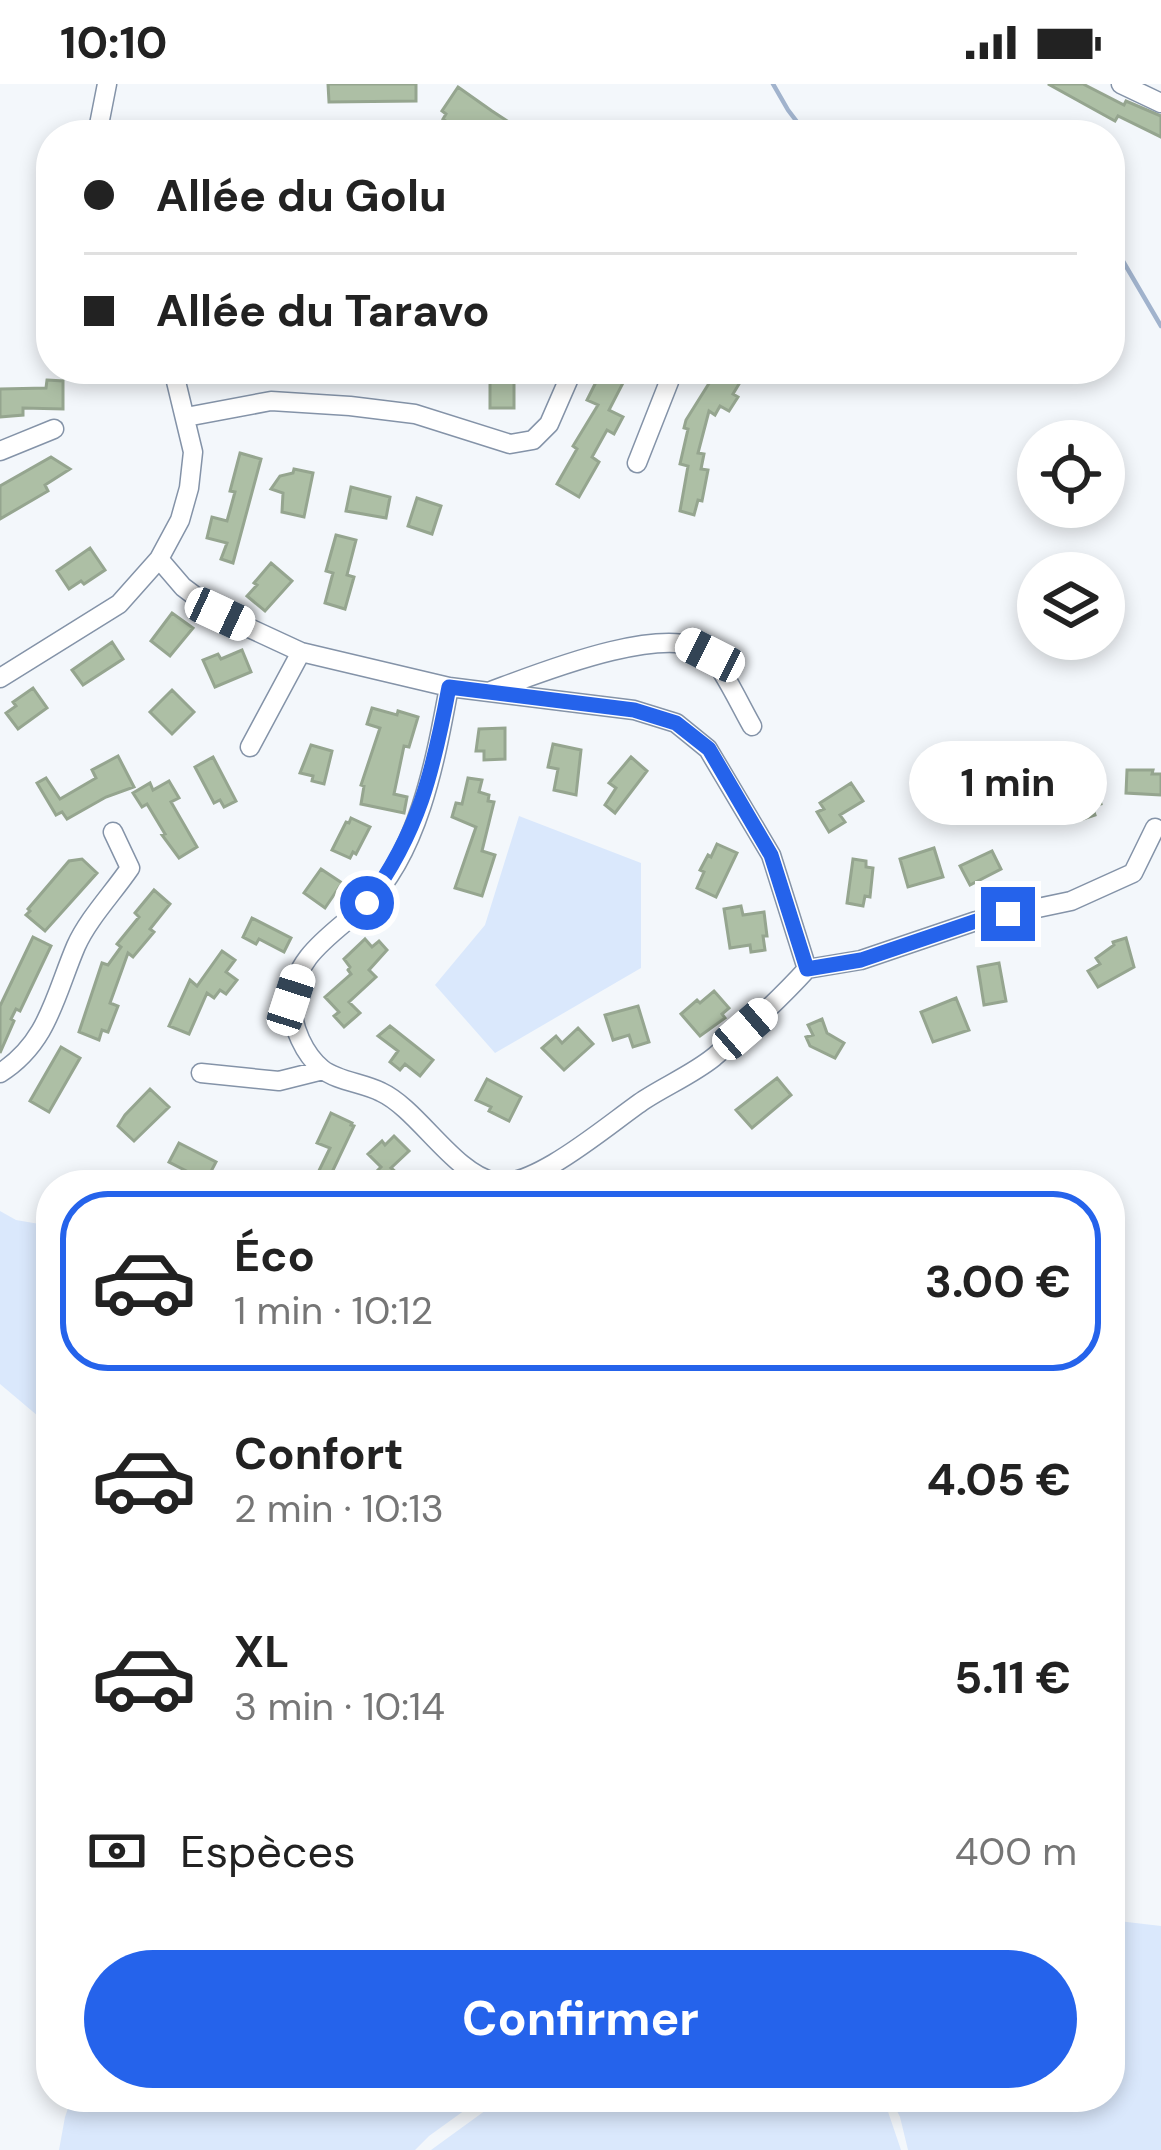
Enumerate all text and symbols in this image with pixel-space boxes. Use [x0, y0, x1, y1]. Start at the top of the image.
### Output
text: 10:10 [60, 13, 168, 72]
text: Allée du Golu [156, 166, 447, 225]
text: Allée du Taravo [156, 281, 490, 340]
map controls [1017, 420, 1125, 660]
button: locate [1017, 420, 1125, 528]
button: layers [1017, 552, 1125, 660]
car [180, 582, 260, 646]
car [670, 623, 750, 687]
callout: 1 min [909, 740, 1107, 824]
text: 1 min [961, 757, 1055, 808]
route start [340, 876, 394, 930]
route end [981, 887, 1035, 941]
car [263, 960, 319, 1040]
car [706, 992, 784, 1066]
text: Éco [234, 1226, 315, 1285]
icon: car [90, 1227, 198, 1335]
text: 3.00 € [925, 1252, 1071, 1311]
text: 1 min · 10:12 [234, 1285, 433, 1336]
text: Confort [234, 1424, 404, 1483]
icon: car [90, 1425, 198, 1533]
text: 4.05 € [926, 1450, 1071, 1509]
text: 2 min · 10:13 [234, 1483, 444, 1534]
text: XL [234, 1622, 289, 1681]
icon: car [90, 1623, 198, 1731]
text: 5.11 € [954, 1648, 1071, 1707]
text: 3 min · 10:14 [234, 1681, 445, 1732]
icon: cash [84, 1818, 150, 1884]
text: Espèces [180, 1822, 356, 1881]
text: 400 m [955, 1826, 1077, 1877]
button: Confirmer [84, 1950, 1077, 2088]

